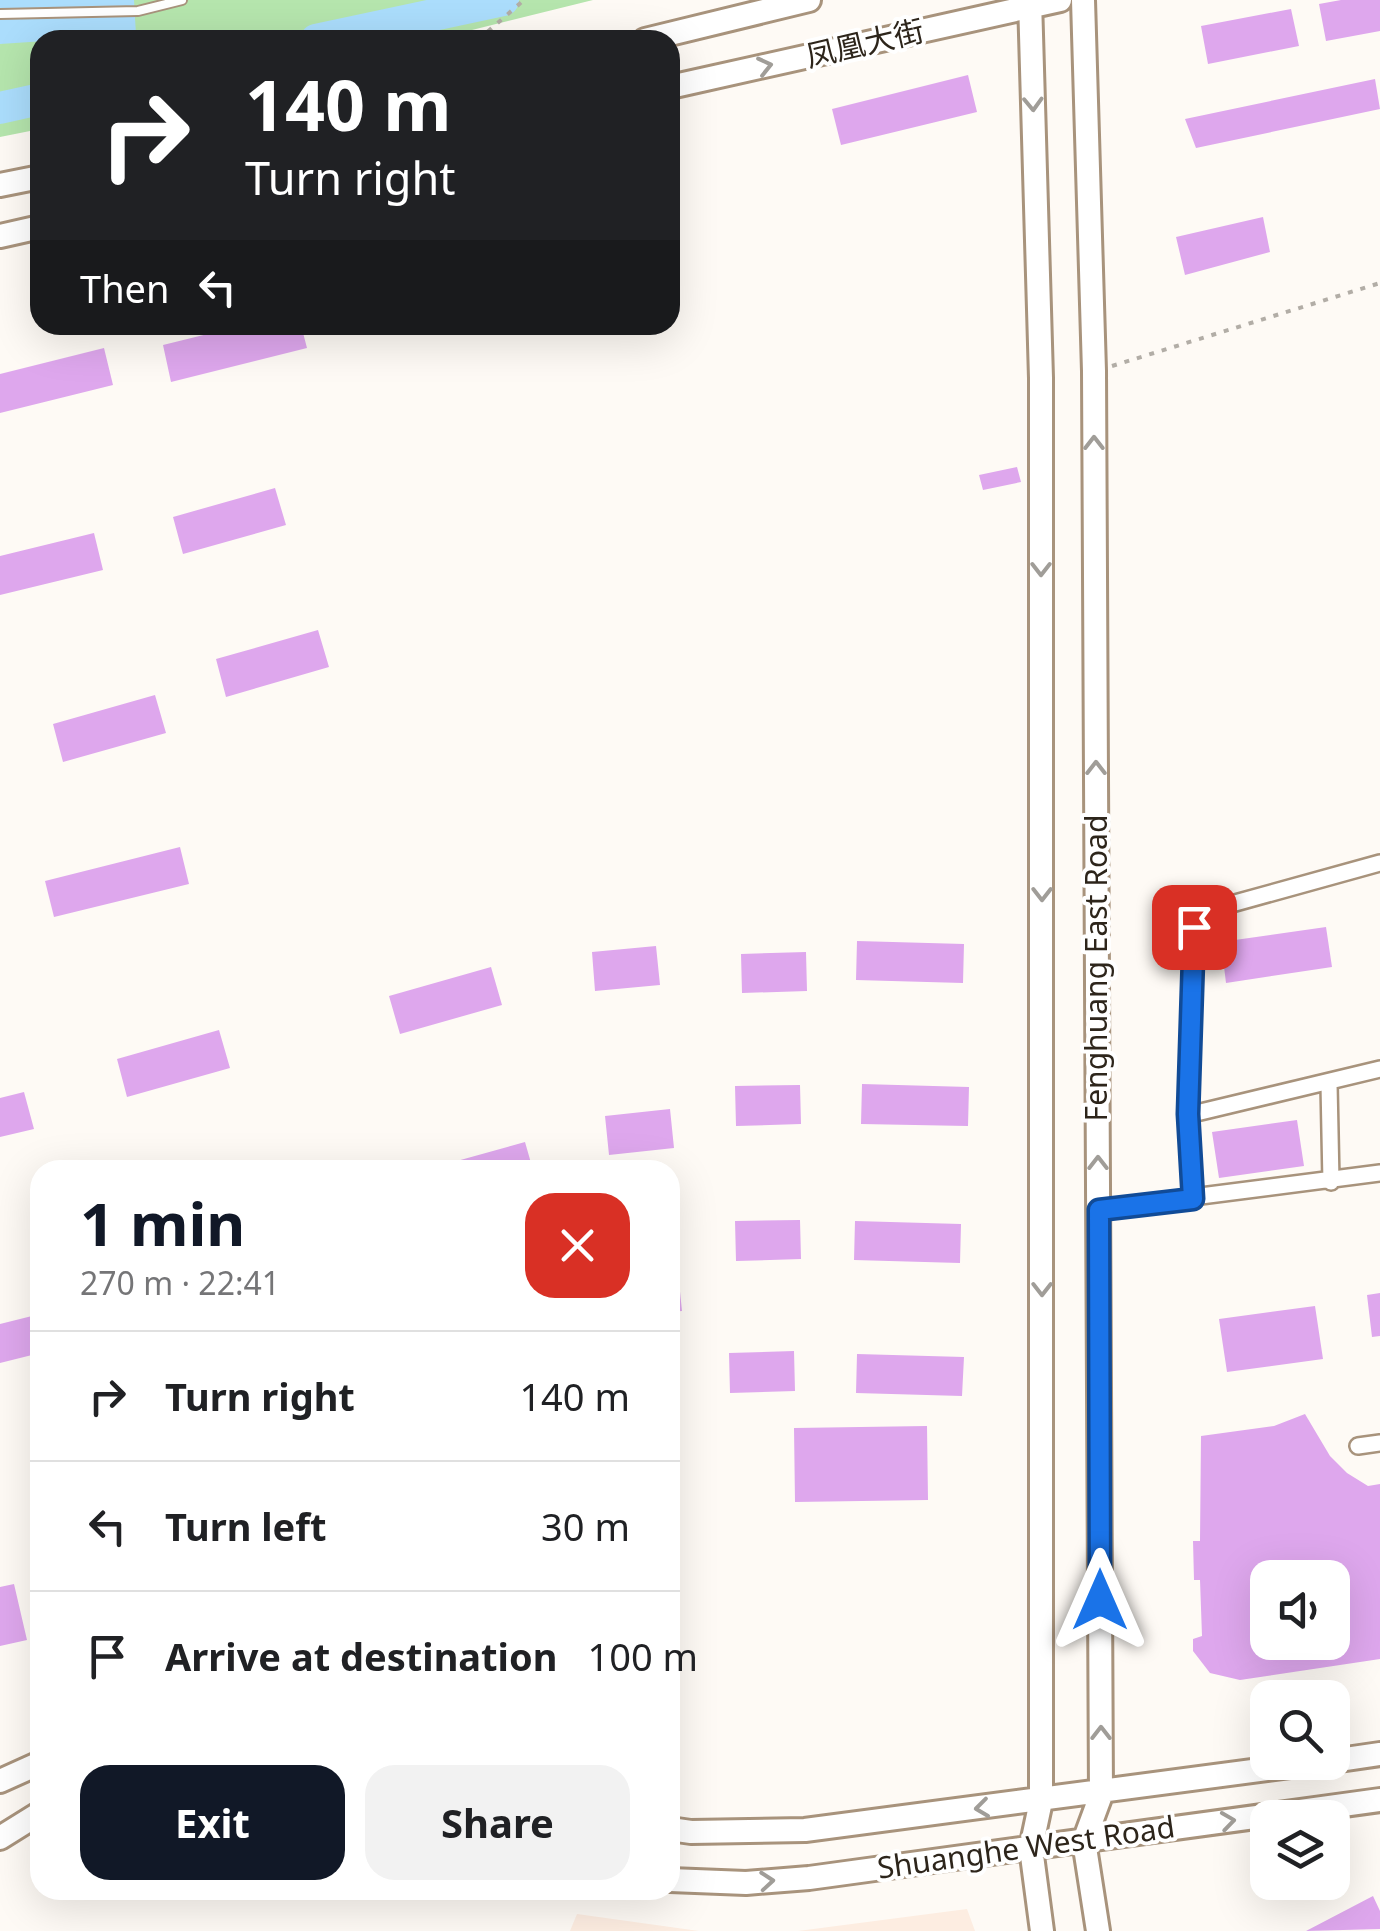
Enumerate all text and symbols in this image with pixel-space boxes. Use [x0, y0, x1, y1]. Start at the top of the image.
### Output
street label: 凤凰大街 [802, 9, 928, 76]
text: 140 m [245, 56, 452, 152]
one-way arrow [756, 57, 773, 78]
icon: right [80, 70, 210, 200]
one-way arrow [1022, 97, 1043, 113]
text: Turn right [245, 147, 456, 208]
icon: left [190, 260, 245, 315]
text: Then [80, 262, 170, 314]
one-way arrow [1083, 434, 1105, 450]
one-way arrow [1030, 562, 1052, 578]
one-way arrow [1085, 759, 1107, 774]
street label: Fenghuang East Road [1075, 815, 1116, 1121]
pin [1152, 885, 1237, 970]
one-way arrow [1031, 888, 1053, 903]
icon: arrive [1167, 900, 1222, 955]
one-way arrow [1088, 1154, 1109, 1170]
text: 1 min [80, 1182, 245, 1264]
button: close [525, 1193, 630, 1298]
text: 270 m · 22:41 [80, 1261, 280, 1304]
one-way arrow [1031, 1282, 1053, 1298]
icon: right [80, 1369, 135, 1424]
text: Turn right [165, 1370, 355, 1422]
text: 140 m [519, 1370, 630, 1422]
icon: left [80, 1499, 135, 1554]
text: Turn left [165, 1500, 327, 1552]
text: 30 m [541, 1500, 630, 1552]
position arrow [1048, 1548, 1152, 1652]
map controls [1250, 1560, 1350, 1900]
button: sound [1250, 1560, 1350, 1660]
icon: arrive [80, 1629, 135, 1684]
text: Arrive at destination [165, 1630, 557, 1682]
text: 100 m [587, 1630, 698, 1682]
button: search [1250, 1680, 1350, 1780]
one-way arrow [1090, 1724, 1112, 1740]
button: Exit [80, 1765, 345, 1880]
button: Share [365, 1765, 630, 1880]
one-way arrow [973, 1797, 989, 1818]
button: layers [1250, 1800, 1350, 1900]
street label: Shuanghe West Road [874, 1805, 1177, 1888]
one-way arrow [1221, 1811, 1237, 1832]
one-way arrow [760, 1871, 776, 1893]

